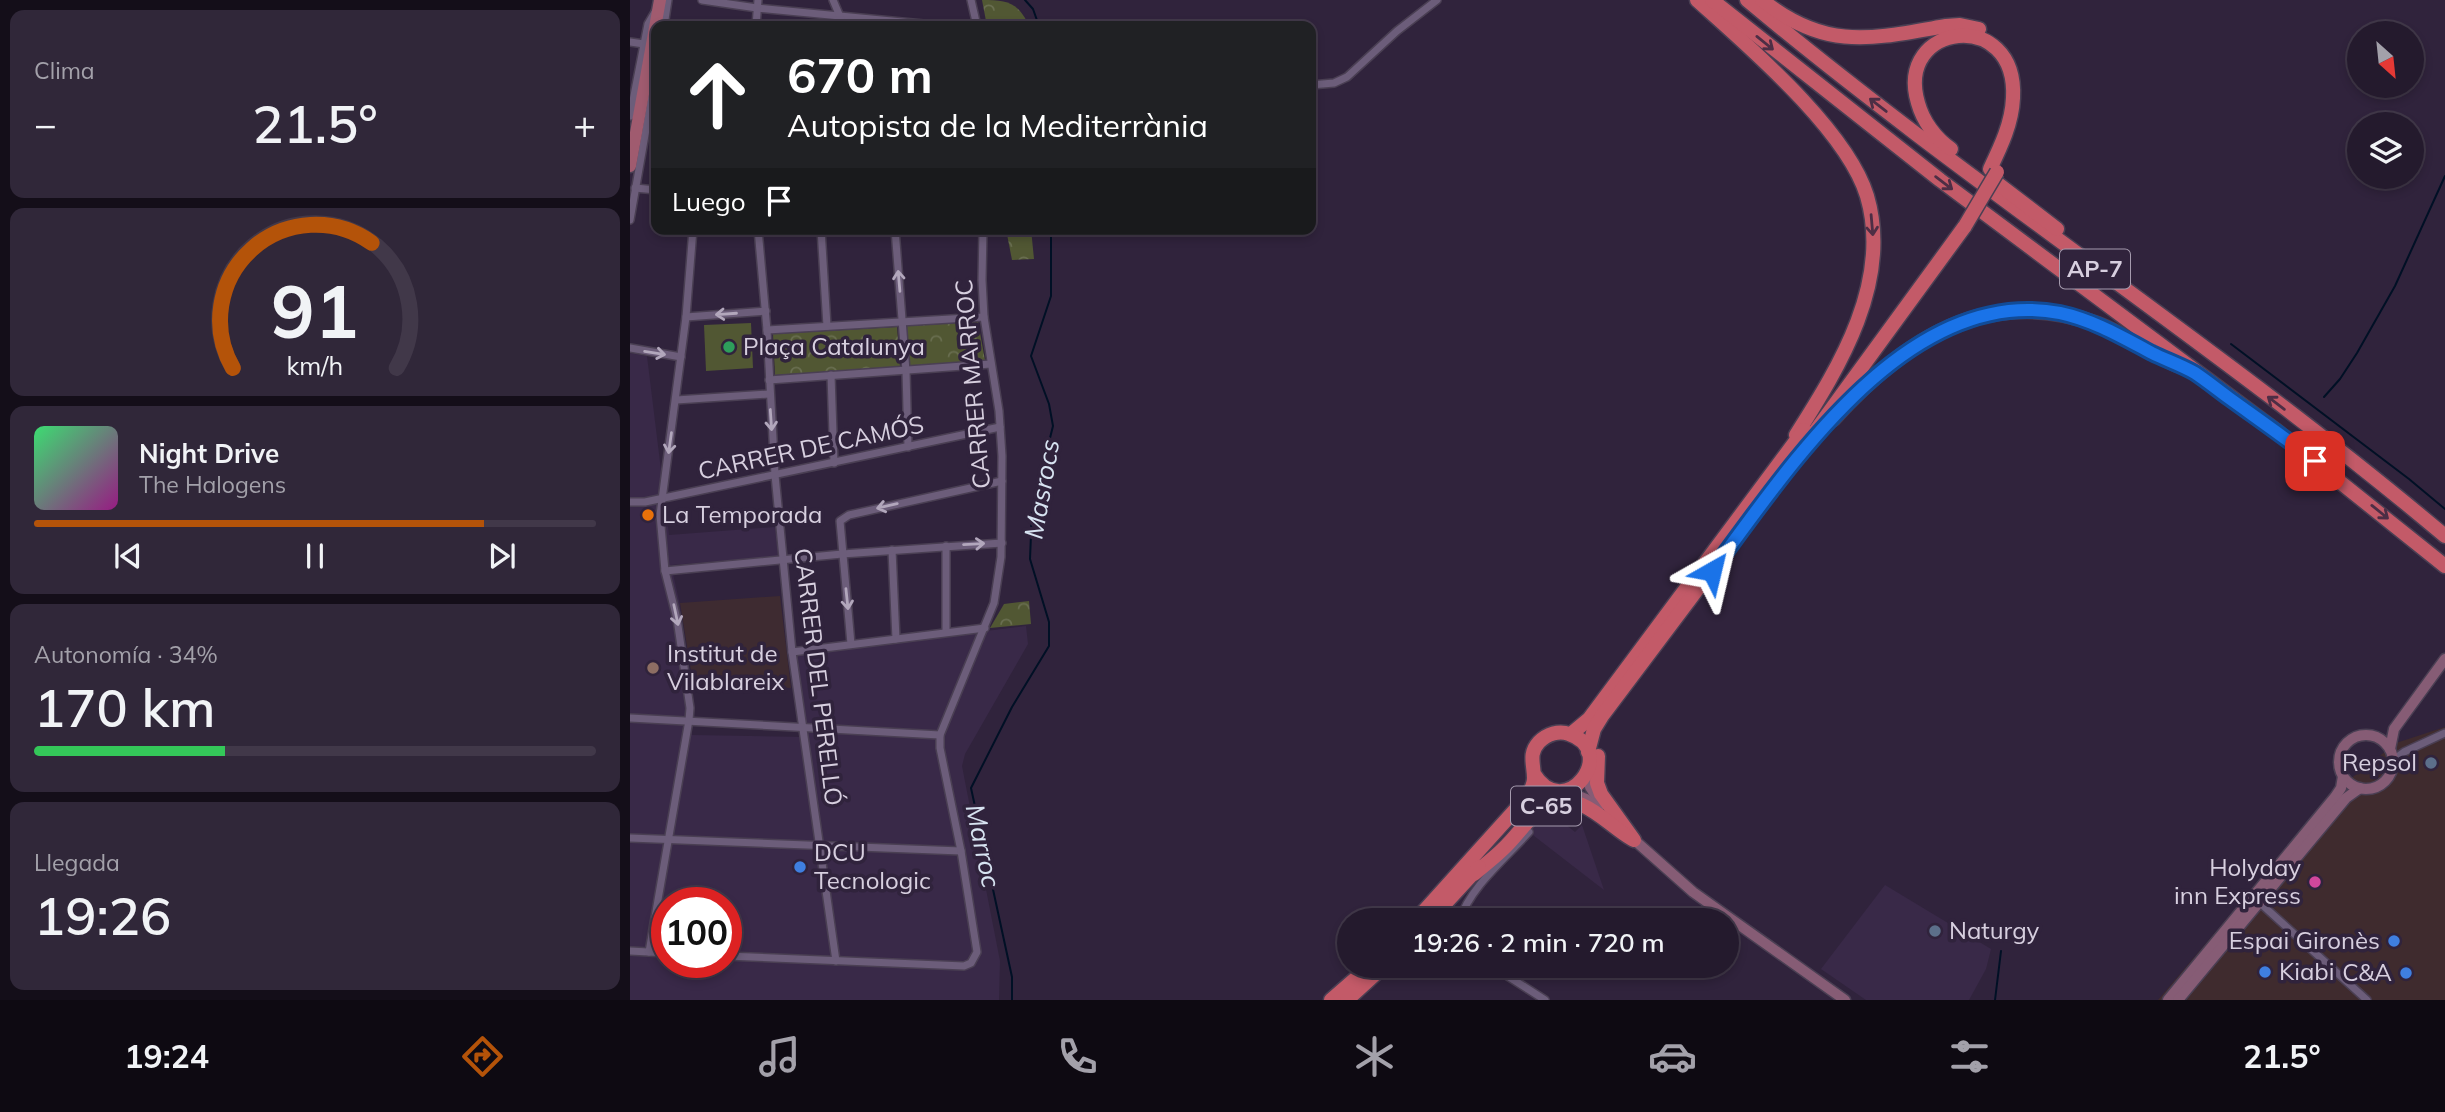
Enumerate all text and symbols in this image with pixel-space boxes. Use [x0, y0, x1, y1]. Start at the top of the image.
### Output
north arrow [2347, 21, 2424, 98]
map controls [2347, 21, 2424, 189]
one-way arrow [1755, 35, 1773, 51]
text: 670 m [787, 44, 933, 105]
icon: ahead [672, 49, 763, 140]
text: Clima [34, 56, 95, 85]
text: 21.5° [252, 91, 378, 156]
one-way arrow [1870, 98, 1888, 113]
text: − [34, 100, 57, 148]
text: + [573, 100, 596, 148]
text: Autopista de la Mediterrània [787, 105, 1208, 145]
button: layers [2347, 112, 2424, 189]
one-way arrow [1934, 176, 1953, 191]
icon: arrive [760, 182, 798, 220]
text: Luego [672, 185, 746, 218]
one-way arrow [1866, 213, 1879, 236]
road number: AP-7 [2060, 250, 2130, 288]
text: 91 [271, 265, 359, 356]
one-way arrow [892, 270, 905, 293]
street label: CARRER MARROC [948, 278, 996, 490]
one-way arrow [715, 308, 738, 321]
place label: Plaça Catalunya [743, 331, 925, 361]
marker: Plaça Catalunya [721, 339, 737, 355]
one-way arrow [643, 347, 666, 360]
text: km/h [287, 350, 343, 381]
one-way arrow [2267, 395, 2286, 410]
street label: CARRER DE CAMÓS [695, 408, 926, 486]
one-way arrow [765, 408, 778, 430]
one-way arrow [663, 431, 676, 454]
pin [2285, 431, 2345, 491]
water label: Masrocs [1017, 436, 1066, 541]
text: Night Drive [139, 437, 279, 470]
icon: arrive [2296, 442, 2334, 480]
text: The Halogens [139, 470, 286, 499]
place label: La Temporada [662, 499, 822, 529]
one-way arrow [876, 500, 899, 514]
one-way arrow [2370, 505, 2388, 520]
marker: La Temporada [640, 507, 656, 523]
position arrow [1675, 534, 1749, 608]
icon: previous [109, 537, 147, 575]
icon: pause [296, 537, 334, 575]
icon: next [483, 537, 521, 575]
one-way arrow [962, 538, 985, 551]
street label: CARRER DEL PERELLÓ [788, 546, 850, 807]
one-way arrow [841, 587, 854, 610]
one-way arrow [669, 603, 683, 626]
place label: Institut de Vilablareix [667, 638, 784, 696]
text: Autonomía · 34% [34, 640, 218, 669]
marker: Institut de Vilablareix [645, 660, 661, 676]
text: 170 km [34, 675, 215, 740]
place label: Repsol [2342, 747, 2417, 777]
marker: Repsol [2423, 755, 2439, 771]
road number: C-65 [1511, 786, 1581, 826]
water label: Marroc [959, 801, 1008, 891]
place label: DCU Tecnologic [814, 837, 931, 895]
text: Llegada [34, 848, 120, 877]
place label: Holyday inn Express [2174, 852, 2301, 910]
marker: DCU Tecnologic [792, 859, 808, 875]
marker: Holyday inn Express [2307, 874, 2323, 890]
text: 19:26 [34, 883, 171, 948]
speed limit sign: 100 [651, 887, 742, 978]
place label: Naturgy [1949, 915, 2040, 945]
marker: Naturgy [1927, 923, 1943, 939]
place label: Espai Gironès [2229, 925, 2380, 955]
text: 19:26 · 2 min · 720 m [1411, 926, 1665, 959]
marker: Espai Gironès [2386, 933, 2402, 949]
place label: Kiabi [2279, 956, 2334, 986]
place label: C&A [2342, 957, 2392, 987]
marker: Kiabi [2257, 964, 2273, 980]
marker: C&A [2398, 965, 2414, 981]
icon: directions [458, 1032, 507, 1081]
icon: music [755, 1032, 804, 1081]
icon: phone [1053, 1032, 1102, 1081]
icon: climate [1350, 1032, 1399, 1081]
icon: car [1648, 1032, 1697, 1081]
icon: filters [1945, 1032, 1994, 1081]
text: 19:24 [124, 1036, 209, 1076]
text: 21.5° [2243, 1036, 2321, 1076]

